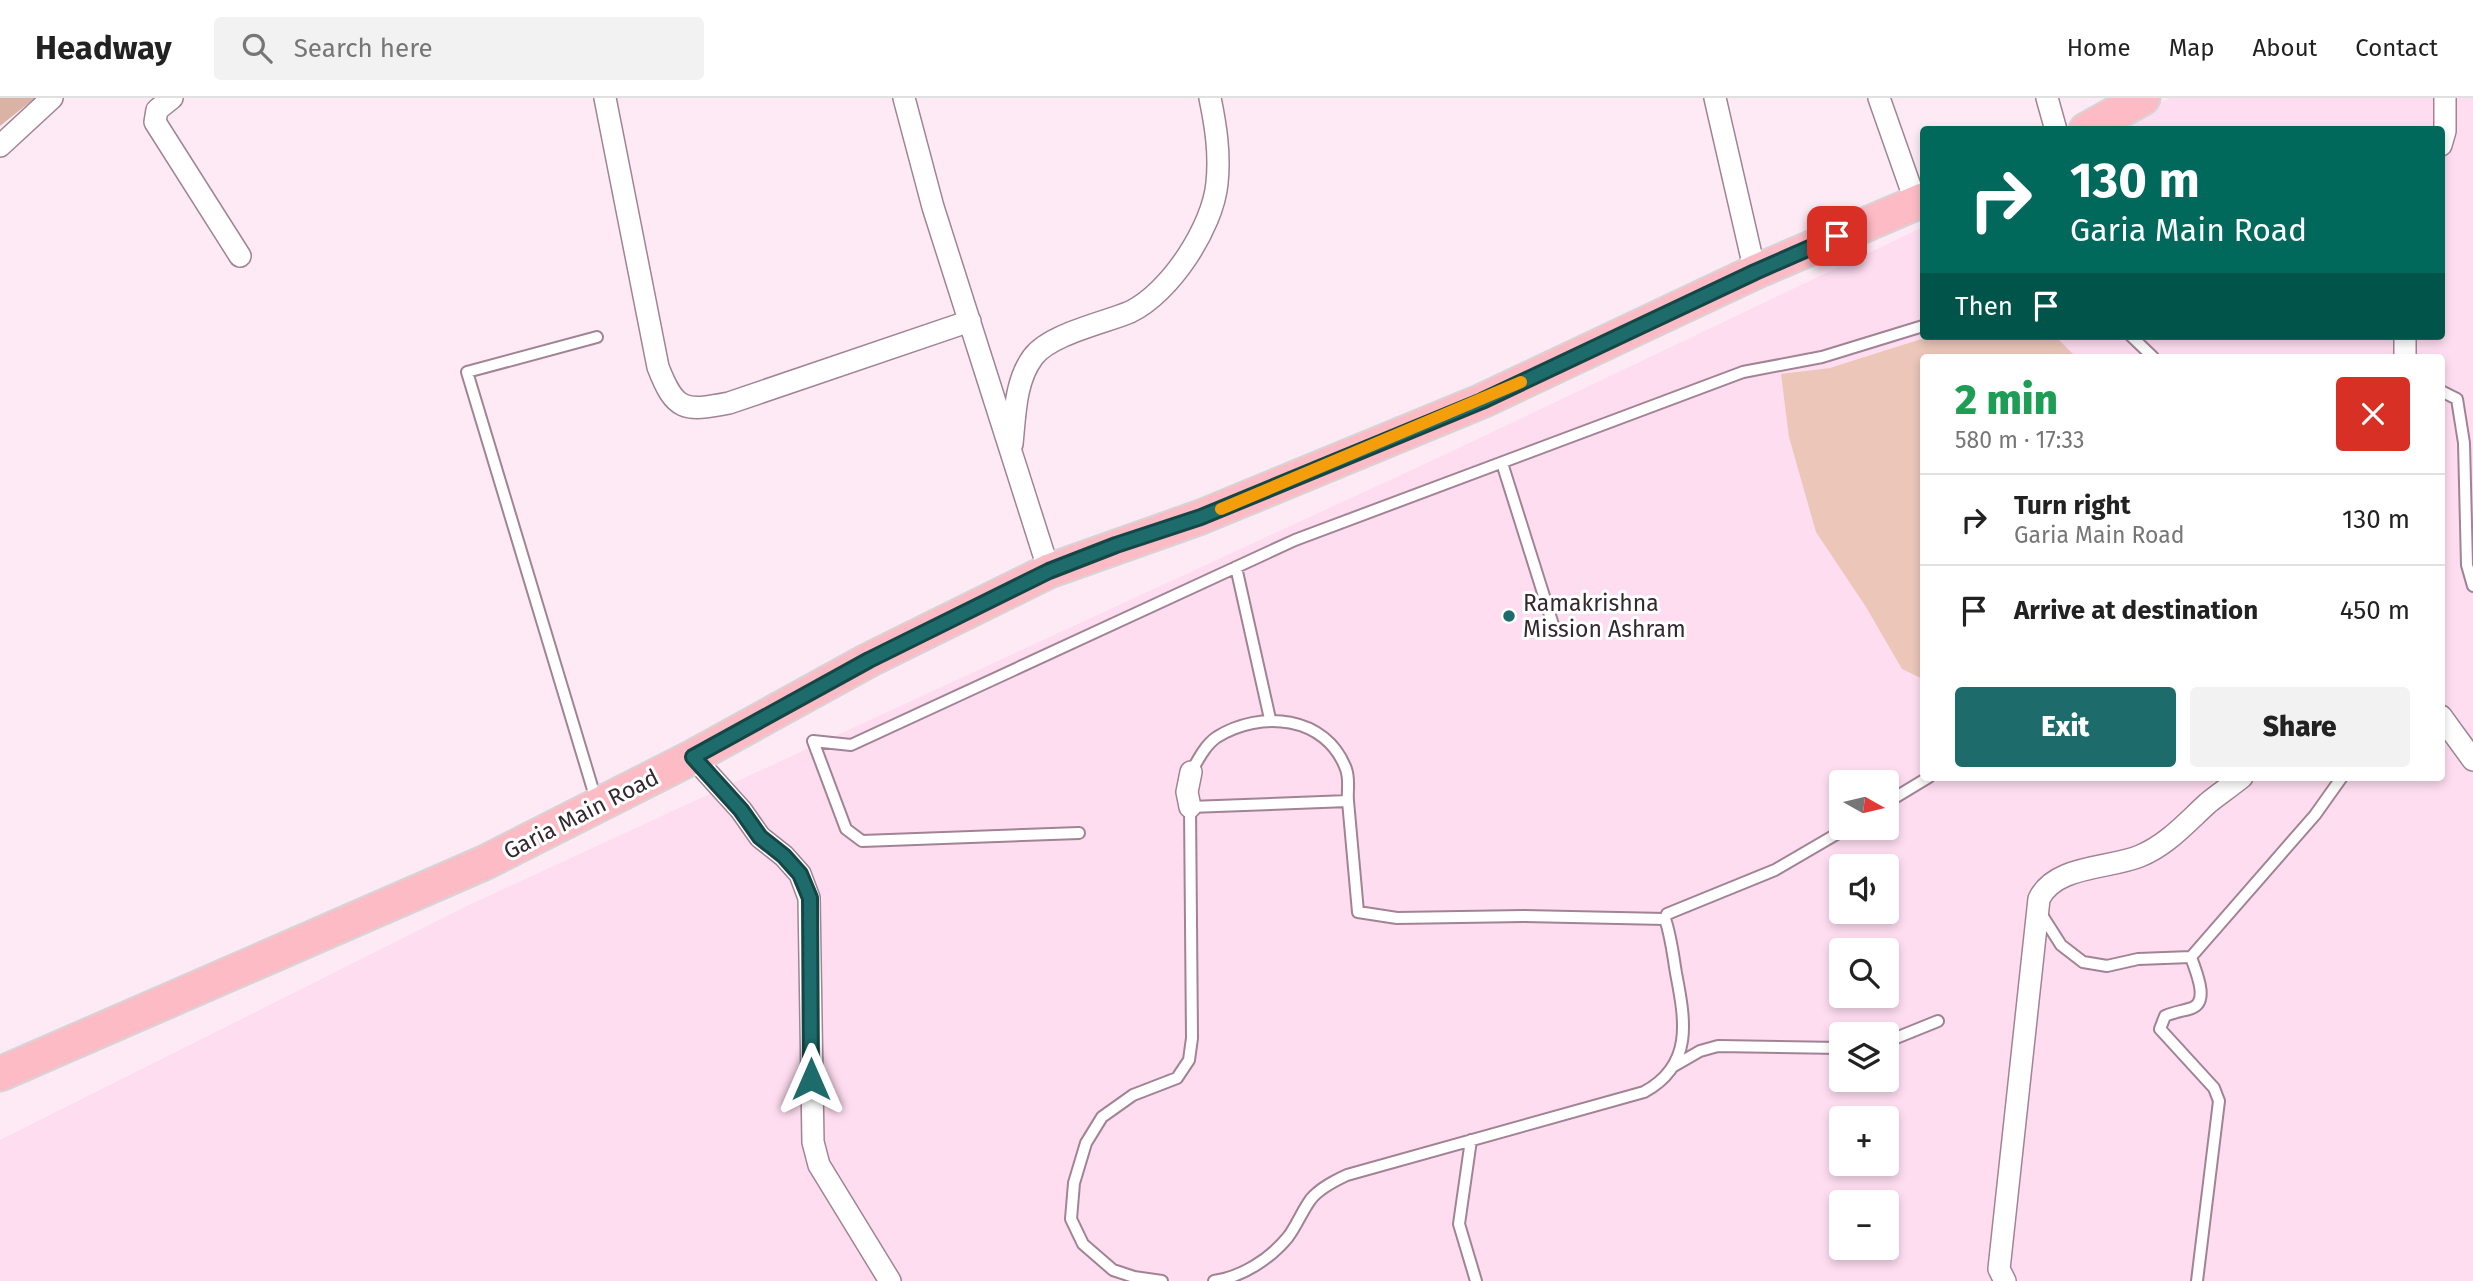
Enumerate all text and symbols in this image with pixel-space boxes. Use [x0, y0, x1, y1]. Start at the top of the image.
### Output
search box [214, 17, 704, 80]
text: Headway [35, 28, 172, 68]
icon: search [238, 29, 276, 67]
text: Search here [294, 33, 433, 64]
text: Home [2067, 34, 2131, 62]
text: Map [2169, 34, 2215, 62]
text: About [2253, 34, 2317, 62]
text: Contact [2355, 34, 2438, 62]
text: 130 m [2070, 151, 2200, 210]
icon: right [1955, 154, 2046, 245]
pin [1807, 206, 1867, 266]
text: Garia Main Road [2070, 211, 2307, 249]
icon: arrive [1818, 217, 1856, 255]
icon: arrive [2027, 287, 2065, 325]
text: Then [1955, 291, 2013, 322]
text: 2 min [1955, 375, 2058, 425]
button: close [2336, 377, 2410, 451]
text: 580 m · 17:33 [1955, 426, 2084, 454]
text: Turn right [2014, 490, 2131, 521]
icon: right [1955, 501, 1993, 539]
text: 130 m [2342, 504, 2410, 535]
text: Garia Main Road [2014, 521, 2185, 549]
place label: Ramakrishna Mission Ashram [1523, 589, 1686, 643]
icon: arrive [1955, 592, 1993, 630]
text: Arrive at destination [2014, 595, 2258, 626]
text: 450 m [2340, 595, 2410, 626]
marker: Ramakrishna Mission Ashram [1501, 608, 1517, 624]
button: Exit [1955, 687, 2176, 767]
button: Share [2190, 687, 2410, 767]
street label: Garia Main Road [499, 763, 663, 865]
north arrow [1829, 770, 1899, 840]
map controls [1829, 770, 1899, 1260]
button: sound [1829, 854, 1899, 924]
button: search [1829, 938, 1899, 1008]
button: layers [1829, 1022, 1899, 1092]
position arrow [774, 1042, 848, 1116]
button: + [1829, 1106, 1899, 1176]
button: − [1829, 1190, 1899, 1260]

